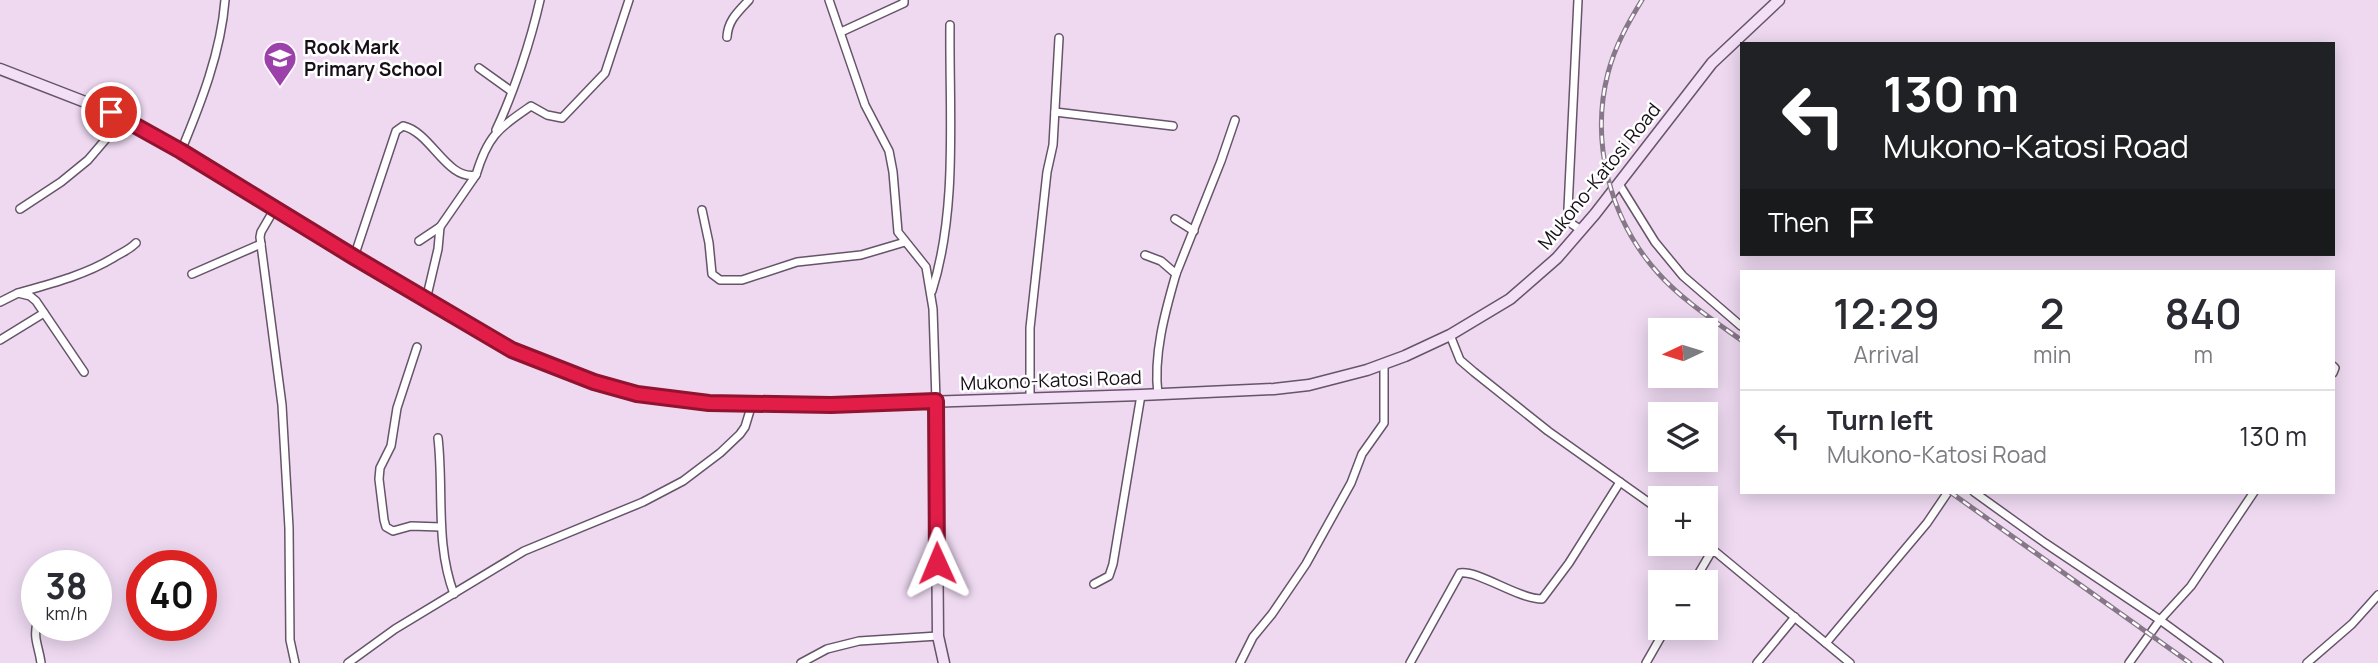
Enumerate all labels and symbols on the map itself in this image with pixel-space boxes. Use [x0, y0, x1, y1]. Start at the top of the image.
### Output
place label: Rook Mark Primary School [304, 34, 443, 82]
school or university icon: Rook Mark Primary School [261, 39, 299, 88]
pin [81, 82, 141, 142]
street label: Mukono-Katosi Road [1532, 97, 1666, 255]
north arrow [1648, 318, 1718, 388]
street label: Mukono-Katosi Road [960, 364, 1142, 396]
position arrow [900, 526, 974, 600]
speed limit sign: 40 [126, 550, 217, 641]

